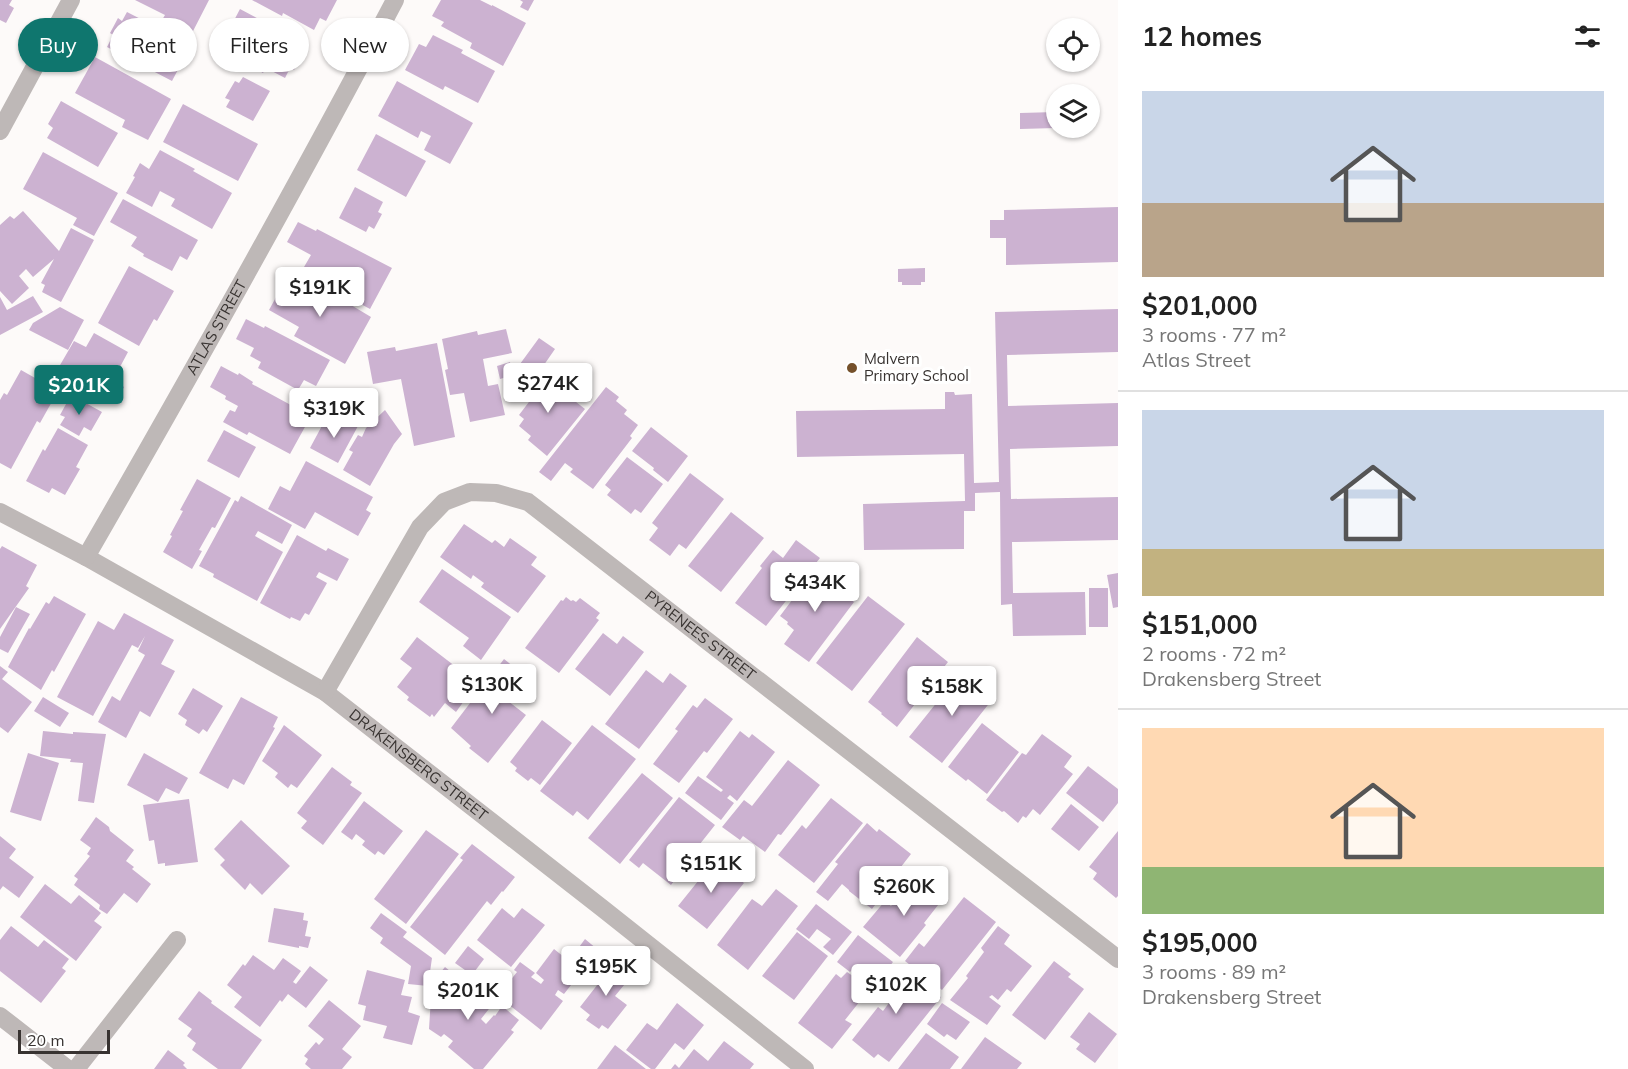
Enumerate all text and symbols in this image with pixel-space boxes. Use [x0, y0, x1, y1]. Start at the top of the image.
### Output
chip: Buy [18, 18, 98, 72]
chip: Rent [110, 18, 197, 72]
chip: Filters [209, 18, 309, 72]
chip: New [321, 18, 409, 72]
map controls [1046, 18, 1100, 138]
button: locate [1046, 18, 1100, 72]
text: 12 homes [1142, 20, 1262, 53]
icon: filters [1571, 20, 1604, 53]
button: layers [1046, 84, 1100, 138]
icon: home [1319, 130, 1427, 238]
pin: $191K [278, 267, 362, 318]
text: $191K [289, 274, 351, 299]
street label: ATLAS STREET [182, 276, 250, 378]
text: $201,000 [1142, 289, 1258, 322]
text: 3 rooms · 77 m² [1142, 322, 1286, 347]
text: Atlas Street [1142, 347, 1251, 372]
place label: Malvern Primary School [864, 349, 969, 385]
marker: Malvern Primary School [845, 361, 859, 375]
pin: $274K [506, 363, 590, 414]
pin: $201K [37, 365, 121, 416]
text: $274K [517, 370, 579, 395]
text: $201K [48, 372, 110, 397]
pin: $319K [292, 388, 376, 439]
text: $319K [303, 395, 365, 420]
icon: home [1319, 449, 1427, 557]
pin: $434K [773, 562, 857, 613]
text: $434K [784, 569, 846, 594]
street label: PYRENEES STREET [641, 586, 760, 684]
text: $151,000 [1142, 608, 1258, 641]
text: 2 rooms · 72 m² [1142, 641, 1286, 666]
pin: $130K [450, 664, 534, 715]
pin: $158K [910, 666, 994, 717]
text: Drakensberg Street [1142, 666, 1321, 691]
text: $130K [461, 671, 523, 696]
text: $158K [921, 673, 983, 698]
street label: DRAKENSBERG STREET [346, 704, 492, 824]
icon: home [1319, 767, 1427, 875]
pin: $151K [669, 843, 753, 894]
text: $151K [680, 850, 742, 875]
pin: $260K [862, 866, 946, 917]
text: $260K [873, 873, 935, 898]
text: $195,000 [1142, 926, 1258, 959]
pin: $195K [564, 946, 648, 997]
text: $195K [575, 953, 637, 978]
text: 3 rooms · 89 m² [1142, 959, 1286, 984]
pin: $102K [854, 964, 938, 1015]
pin: $201K [426, 970, 510, 1021]
text: $102K [865, 971, 927, 996]
text: $201K [437, 977, 499, 1002]
text: Drakensberg Street [1142, 984, 1321, 1009]
scale bar [18, 1027, 110, 1054]
text: 20 m [27, 1030, 64, 1050]

